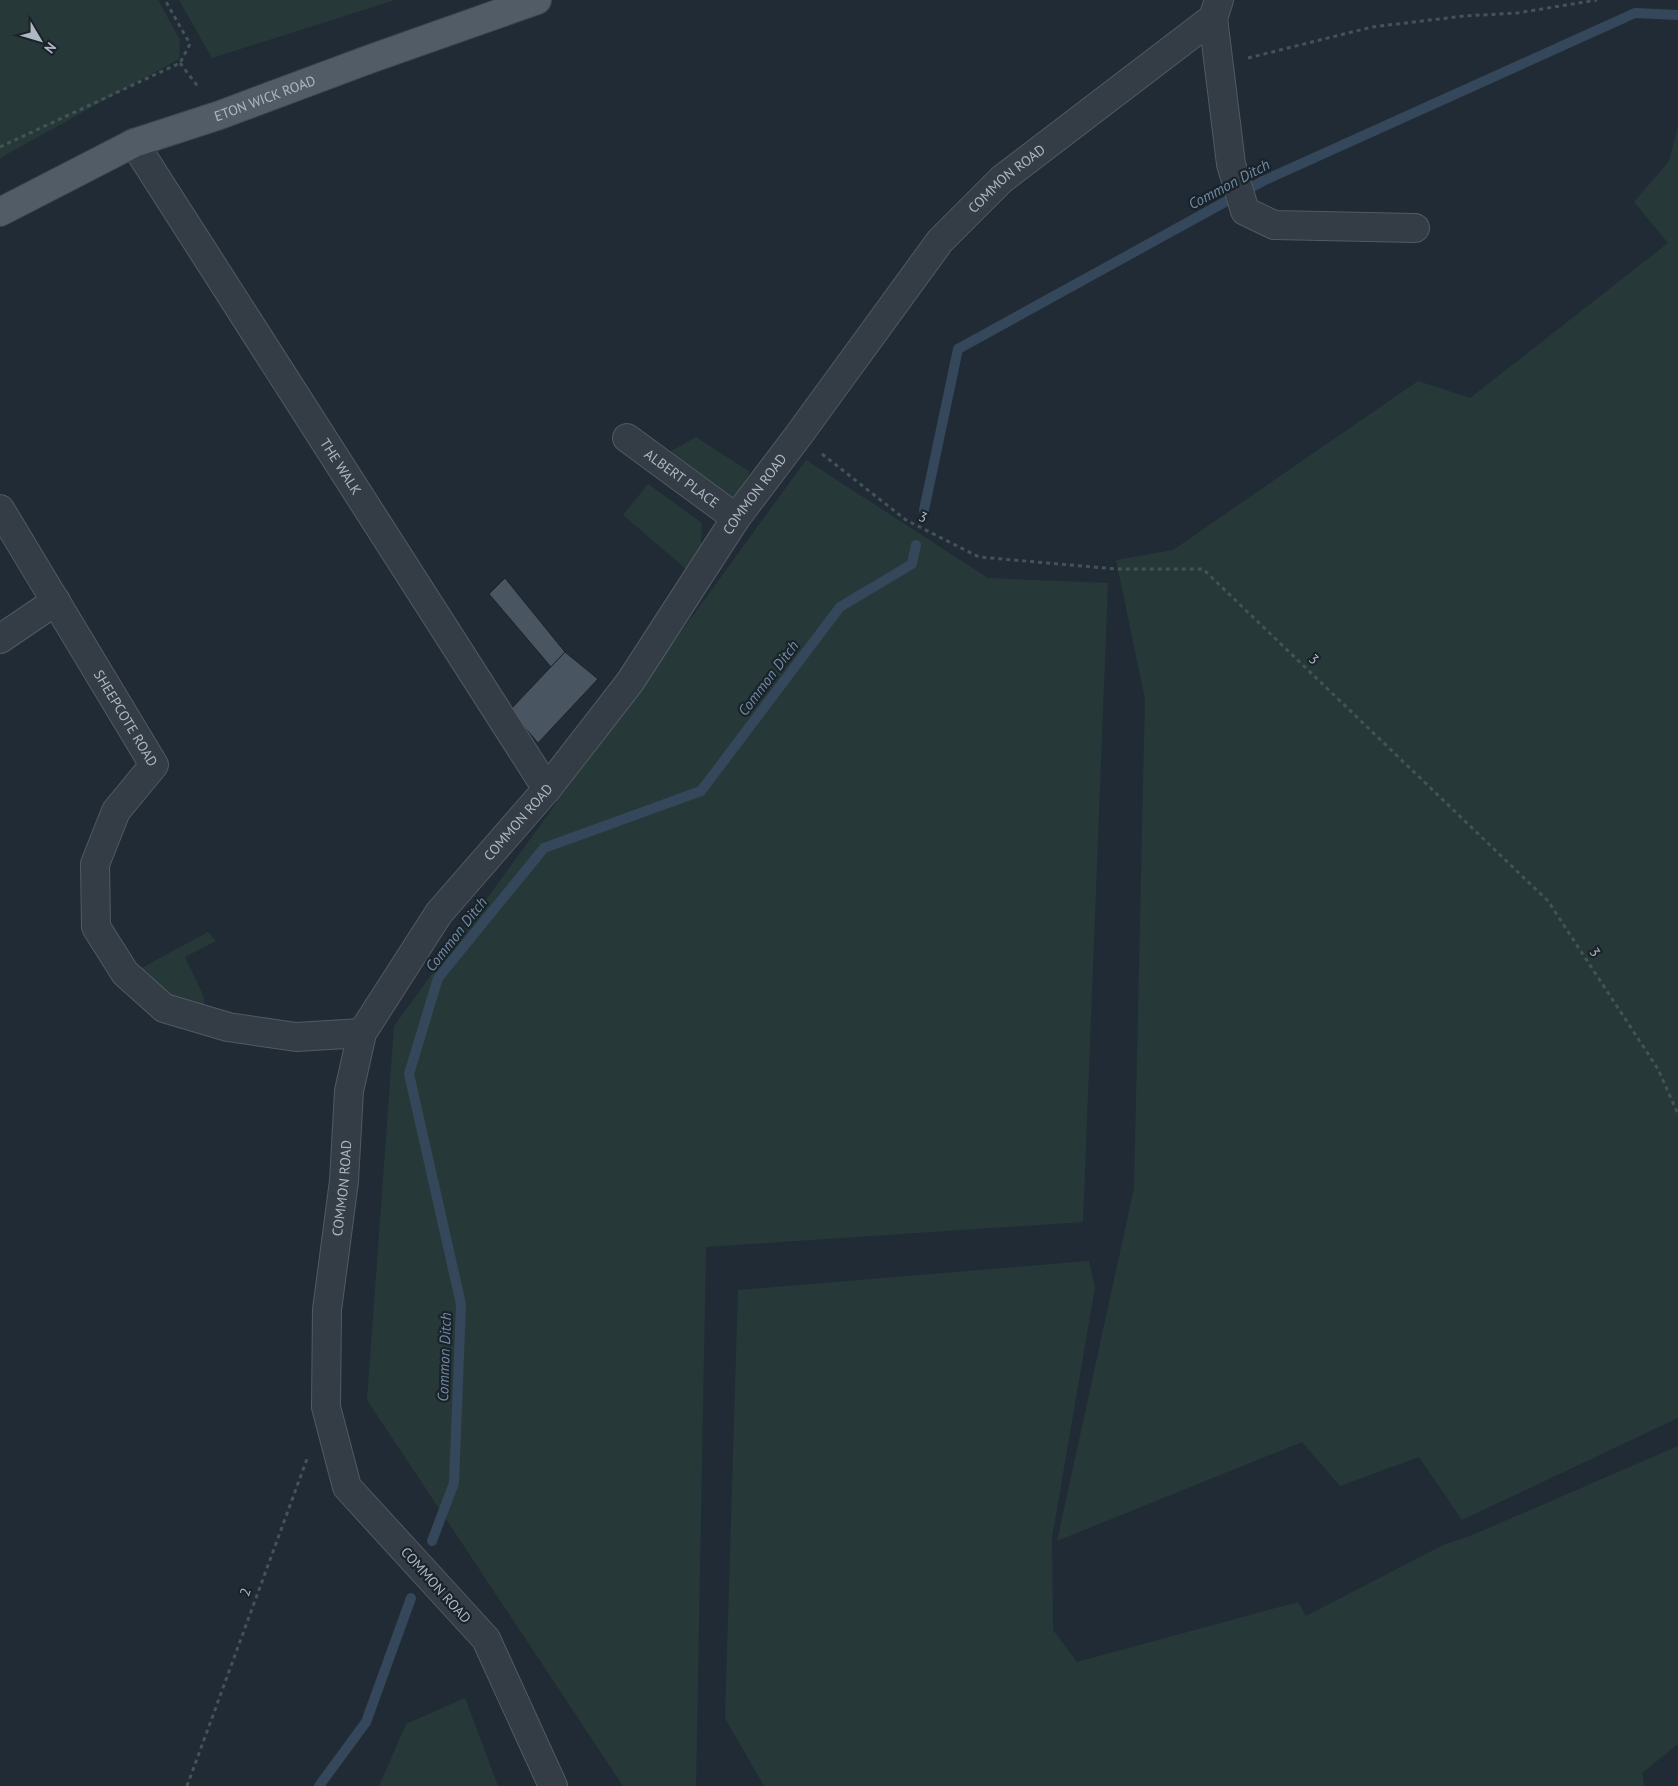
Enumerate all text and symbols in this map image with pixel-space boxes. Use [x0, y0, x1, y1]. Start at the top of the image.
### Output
north arrow [15, 15, 65, 65]
text: N [40, 39, 60, 57]
street label: ETON WICK ROAD [212, 71, 318, 125]
street label: COMMON ROAD [964, 140, 1049, 217]
water label: Common Ditch [1185, 155, 1273, 213]
street label: THE WALK [316, 435, 366, 498]
street label: ALBERT PLACE [641, 445, 723, 512]
street label: COMMON ROAD [719, 450, 791, 538]
street label: 3 [916, 507, 930, 527]
water label: Common Ditch [734, 637, 803, 719]
street label: 3 [1305, 650, 1323, 668]
street label: SHEEPCOTE ROAD [90, 667, 162, 770]
street label: COMMON ROAD [480, 780, 557, 864]
water label: Common Ditch [421, 893, 491, 975]
street label: 3 [1585, 944, 1605, 960]
street label: COMMON ROAD [328, 1140, 355, 1237]
water label: Common Ditch [433, 1312, 455, 1402]
street label: COMMON ROAD [397, 1543, 475, 1627]
street label: 2 [235, 1585, 255, 1599]

